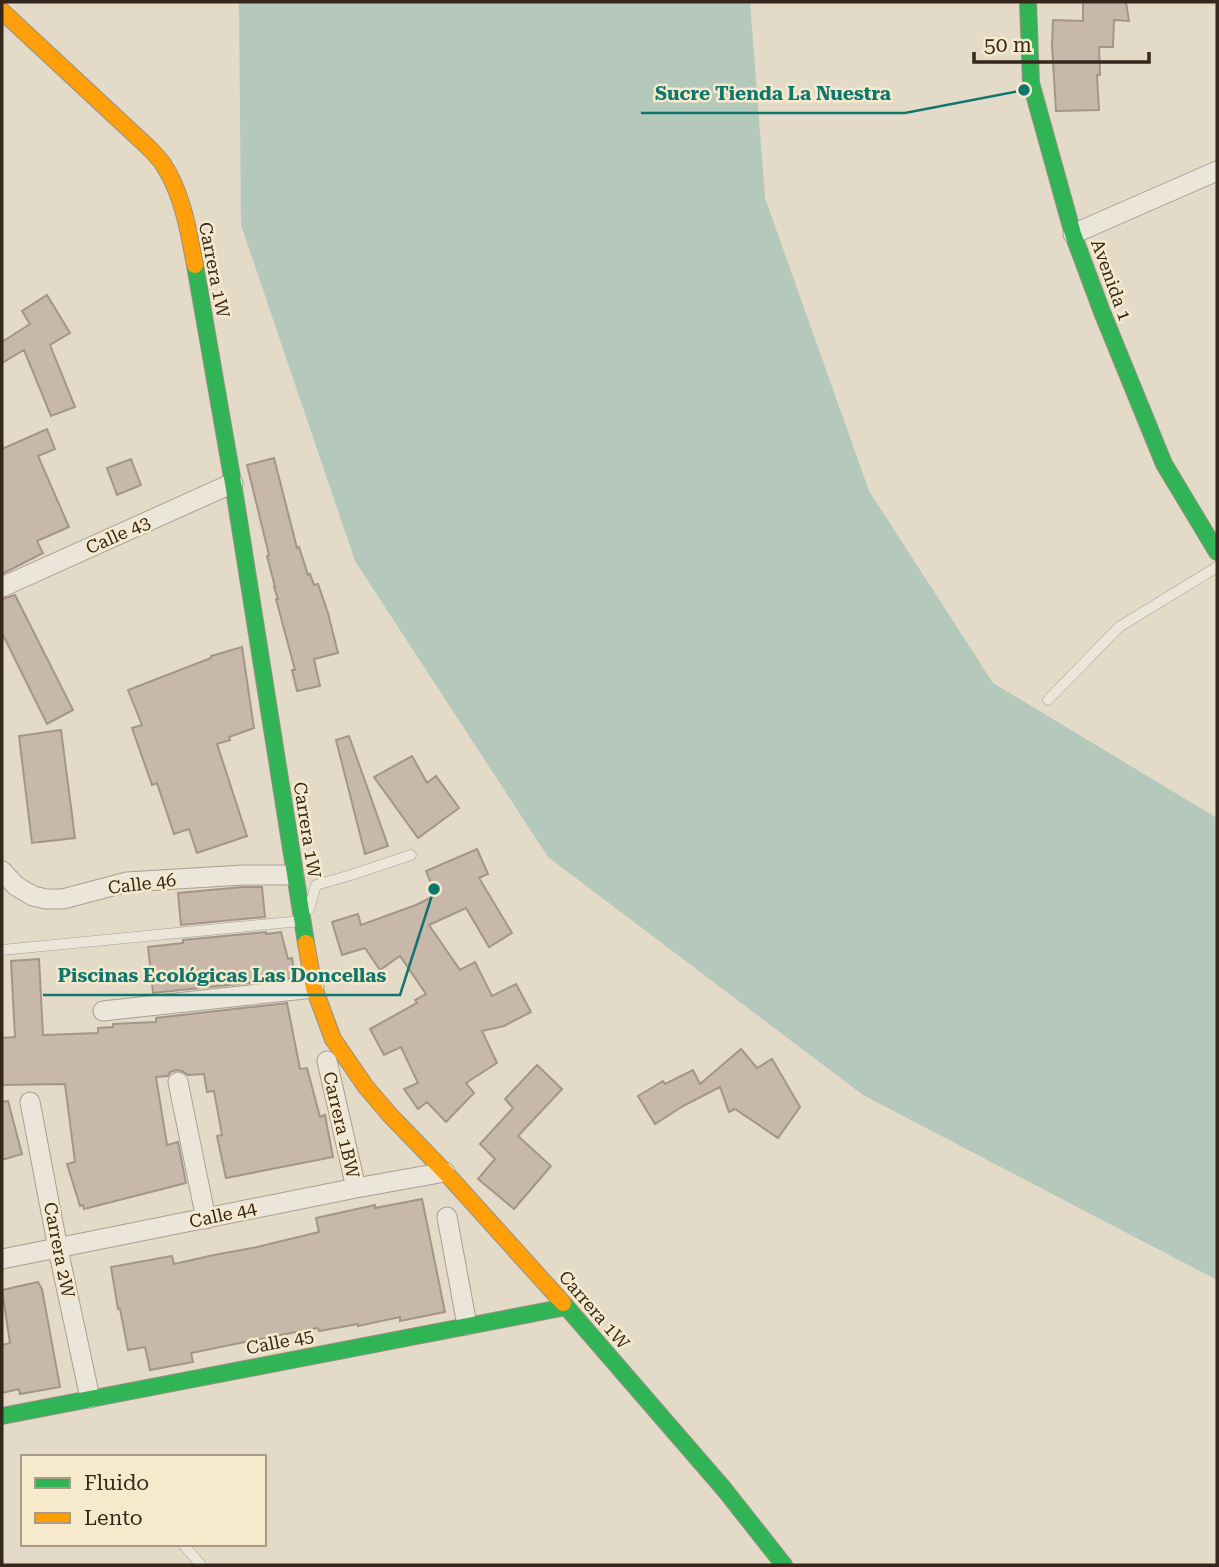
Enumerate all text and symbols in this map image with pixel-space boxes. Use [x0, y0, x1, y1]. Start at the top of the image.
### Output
scale bar [974, 21, 1149, 65]
text: 50 m [984, 33, 1032, 57]
callout: Sucre Tienda La Nuestra [641, 73, 905, 113]
text: Sucre Tienda La Nuestra [655, 82, 891, 105]
street label: Carrera 1W [195, 220, 234, 320]
street label: Avenida 1 [1087, 236, 1136, 323]
street label: Calle 43 [82, 511, 153, 558]
street label: Carrera 1W [290, 780, 326, 880]
street label: Calle 46 [107, 869, 177, 898]
callout: Piscinas Ecológicas Las Doncellas [43, 955, 400, 995]
text: Piscinas Ecológicas Las Doncellas [58, 964, 387, 987]
street label: Carrera 1BW [319, 1069, 364, 1181]
street label: Calle 44 [187, 1197, 259, 1232]
street label: Carrera 2W [40, 1200, 79, 1300]
street label: Carrera 1W [555, 1266, 635, 1354]
street label: Calle 45 [244, 1325, 315, 1358]
legend [21, 1455, 266, 1546]
text: Fluido [84, 1471, 149, 1495]
text: Lento [84, 1506, 143, 1530]

